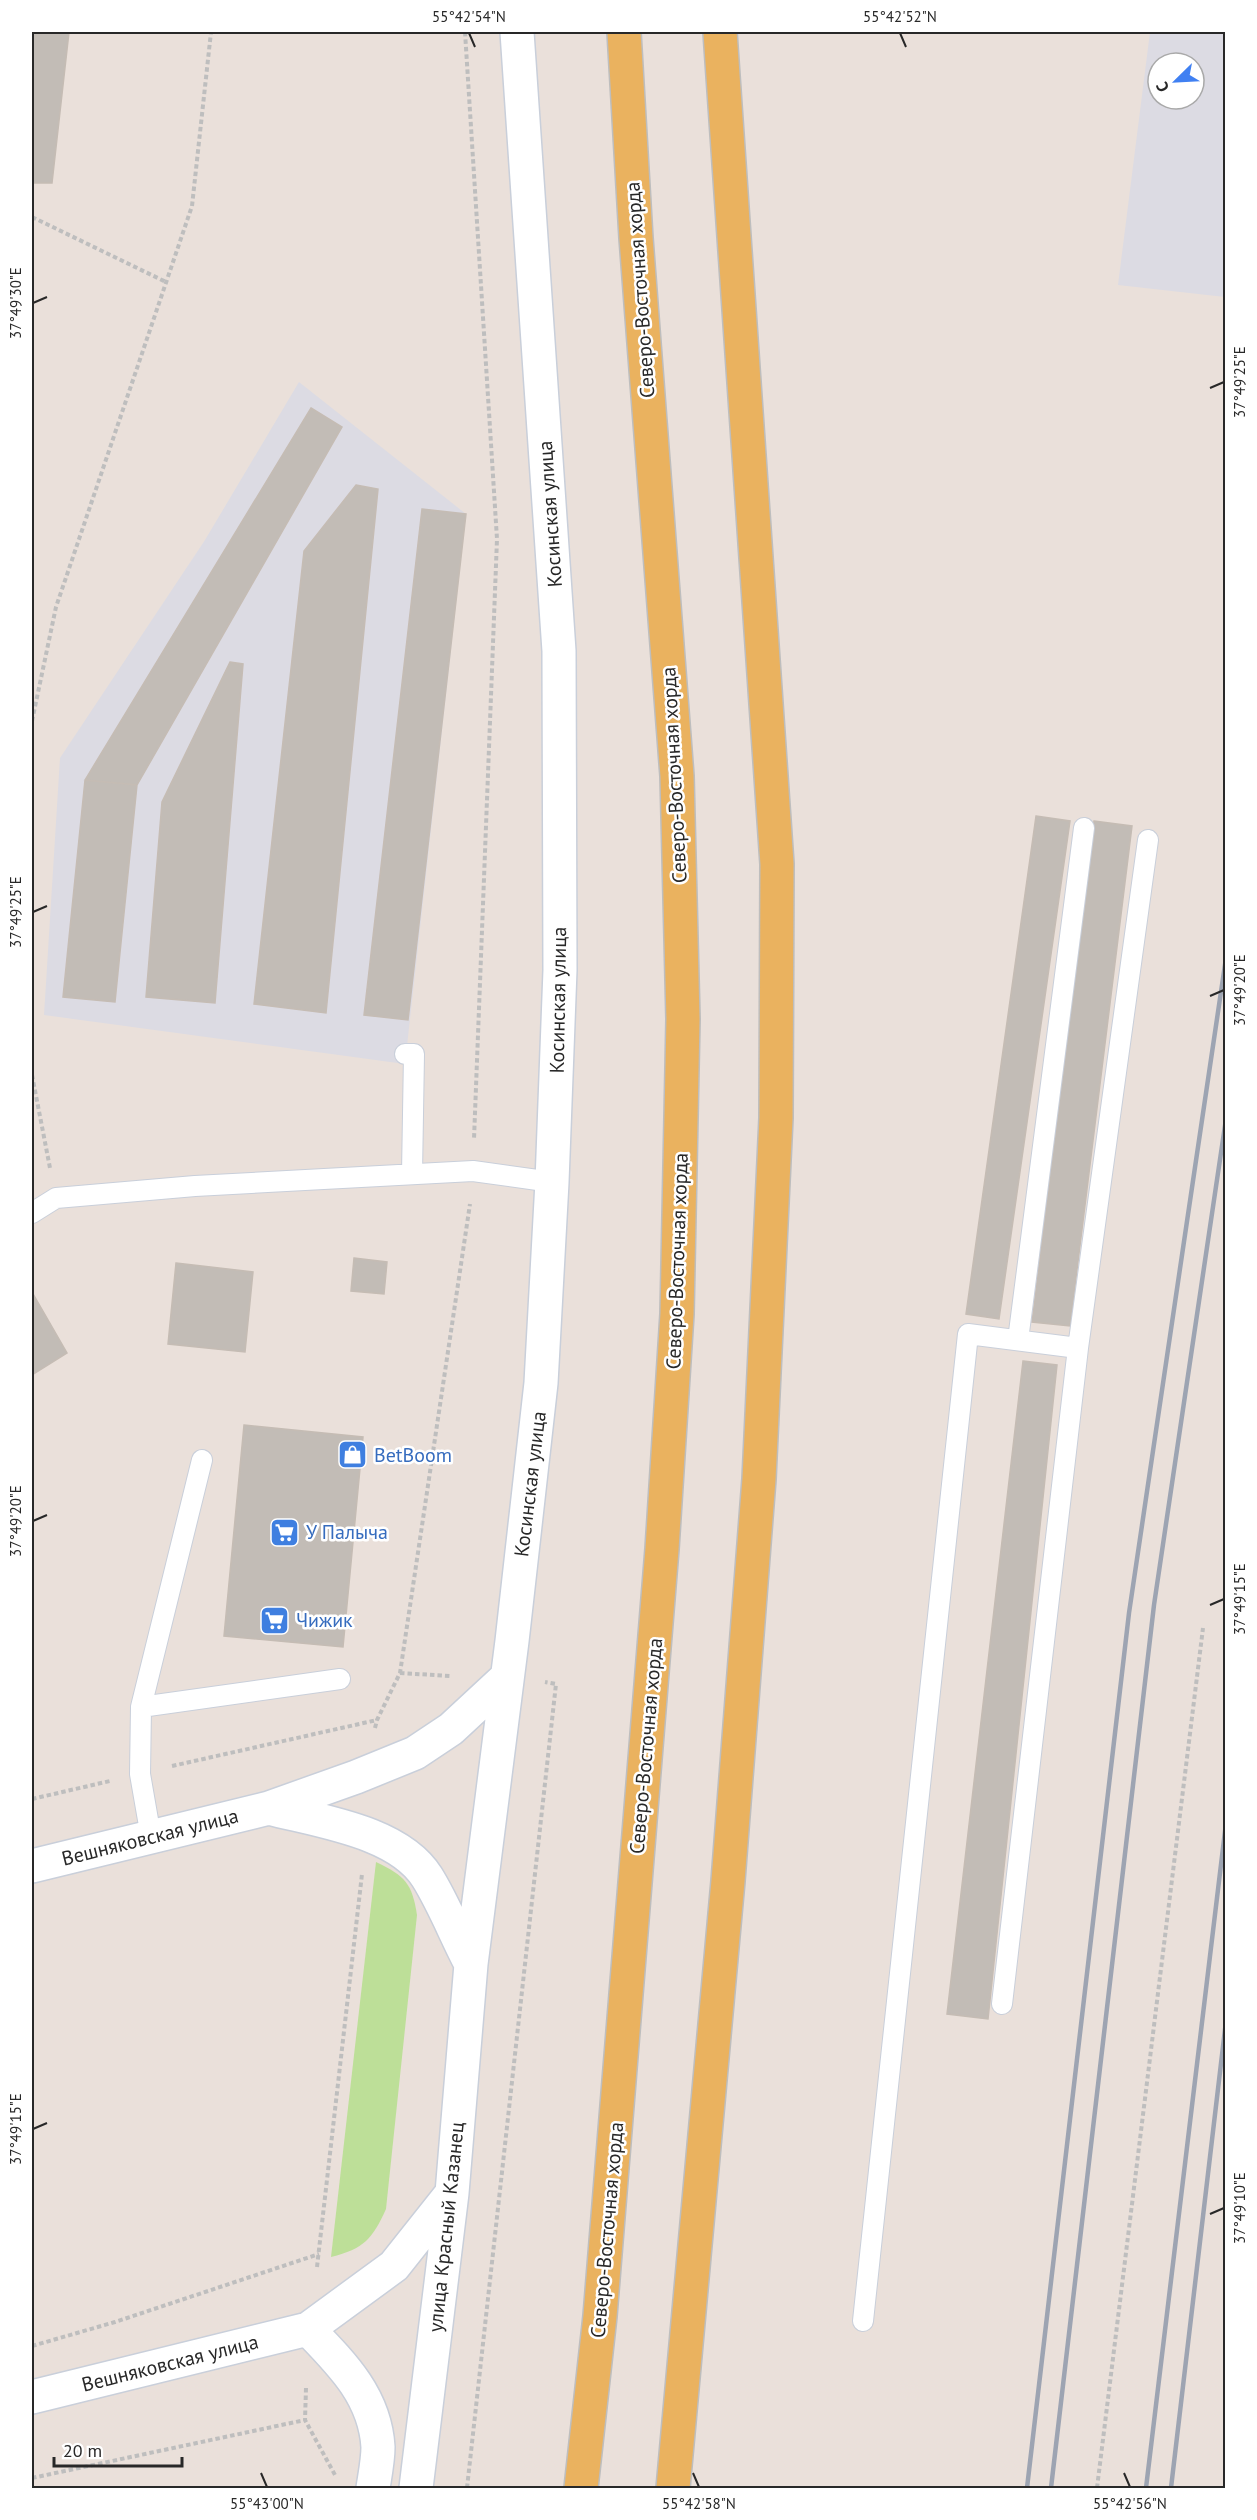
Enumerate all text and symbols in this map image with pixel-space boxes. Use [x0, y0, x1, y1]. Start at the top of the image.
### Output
text: 55°42'54"N [432, 7, 506, 26]
text: 55°42'52"N [863, 7, 937, 26]
north arrow [1146, 51, 1206, 111]
text: С [1151, 79, 1173, 95]
street label: Северо-Восточная хорда [619, 181, 661, 399]
text: 37°49'30"E [6, 267, 25, 339]
text: 37°49'25"E [1230, 346, 1249, 418]
street label: Косинская улица [532, 440, 568, 588]
street label: Северо-Восточная хорда [655, 666, 693, 884]
text: 37°49'25"E [6, 876, 25, 948]
street label: Косинская улица [544, 926, 572, 1074]
text: 37°49'20"E [1230, 954, 1249, 1026]
street label: Северо-Восточная хорда [660, 1152, 694, 1370]
street label: Косинская улица [508, 1410, 552, 1558]
shop icon: BetBoom [337, 1439, 369, 1471]
place label: BetBoom [374, 1442, 452, 1468]
text: 37°49'20"E [6, 1485, 25, 1557]
supermarket icon: У Палыча [269, 1516, 301, 1548]
place label: У Палыча [306, 1519, 388, 1545]
text: 37°49'15"E [1230, 1563, 1249, 1635]
supermarket icon: Чижик [259, 1604, 291, 1636]
place label: Чижик [296, 1607, 353, 1633]
street label: Северо-Восточная хорда [624, 1637, 668, 1855]
street label: Вешняковская улица [59, 1802, 241, 1872]
text: 37°49'15"E [6, 2093, 25, 2165]
street label: улица Красный Казанец [422, 2121, 470, 2333]
street label: Северо-Восточная хорда [585, 2121, 629, 2339]
text: 37°49'10"E [1230, 2172, 1249, 2244]
street label: Вешняковская улица [79, 2328, 261, 2398]
scale bar [54, 2430, 182, 2468]
text: 20 m [63, 2439, 102, 2462]
text: 55°43'00"N [230, 2494, 304, 2513]
text: 55°42'58"N [662, 2494, 736, 2513]
text: 55°42'56"N [1093, 2494, 1167, 2513]

